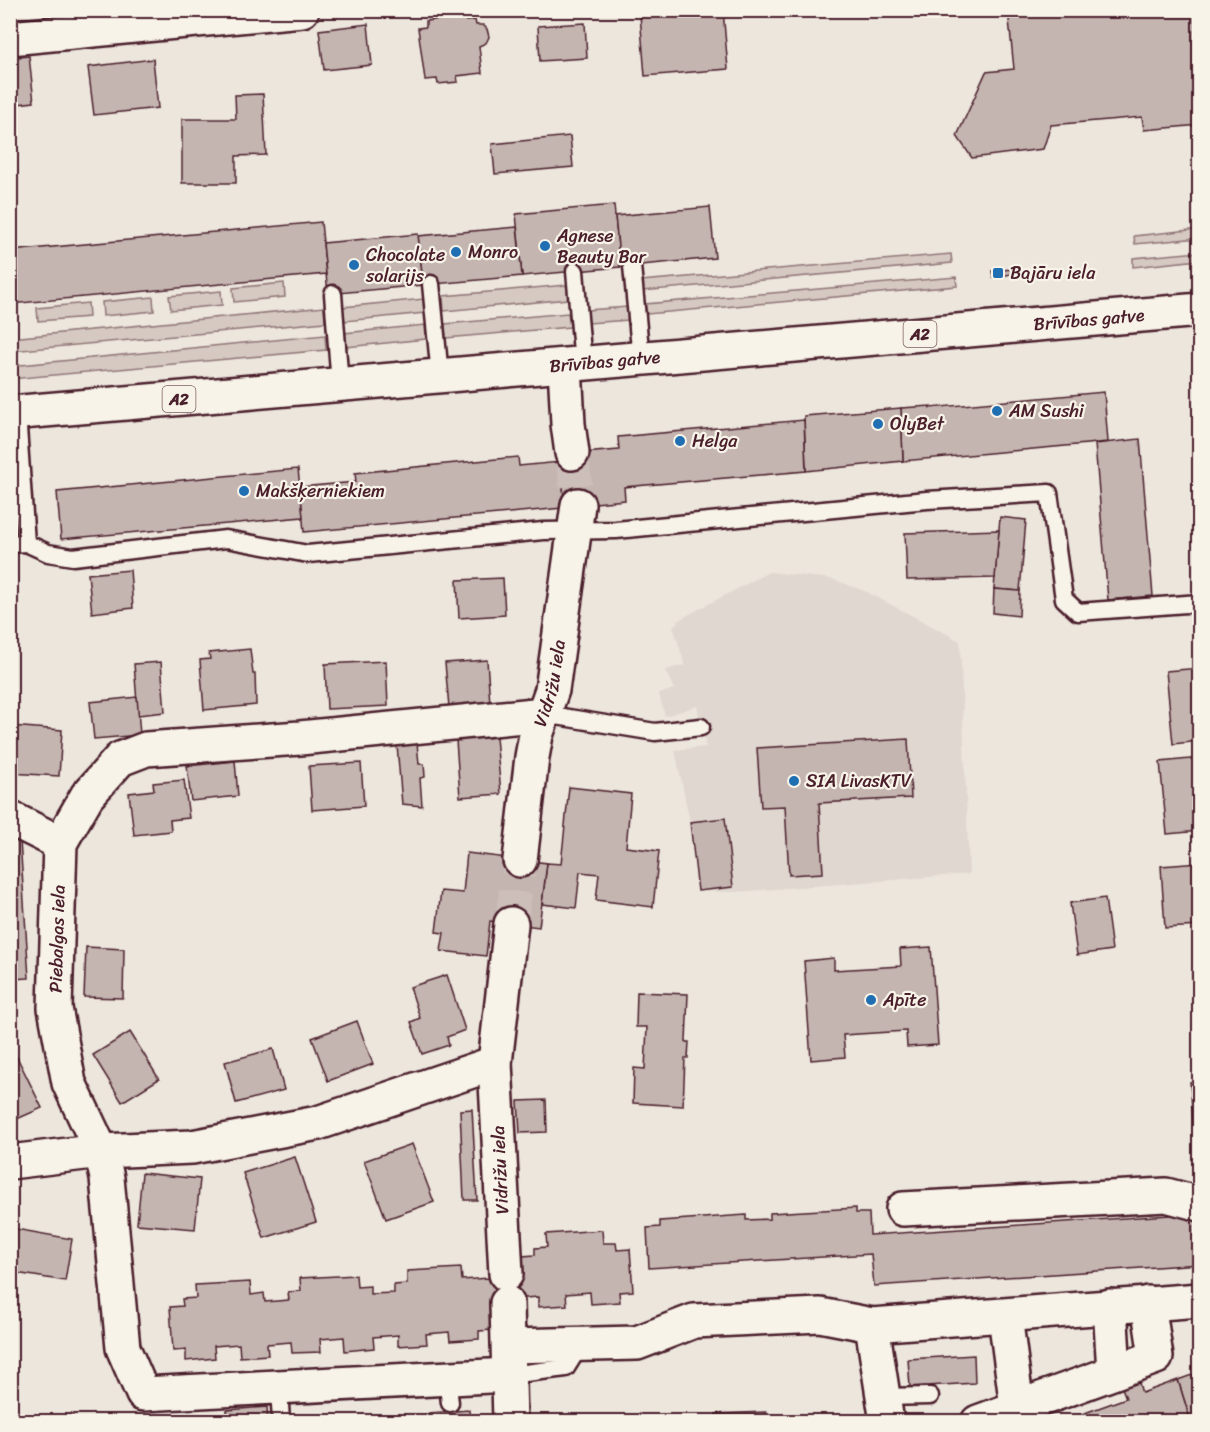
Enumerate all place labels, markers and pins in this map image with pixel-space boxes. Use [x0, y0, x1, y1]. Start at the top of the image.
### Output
place label: Agnese Beauty Bar [556, 220, 648, 273]
place label: Monro [468, 236, 518, 268]
place label: Chocolate solarijs [365, 239, 445, 292]
marker: Agnese Beauty Bar [538, 239, 552, 253]
marker: Monro [449, 245, 463, 259]
place label: Bajāru iela [1010, 257, 1096, 289]
marker: Chocolate solarijs [347, 258, 361, 272]
marker: Bajāru iela [991, 266, 1005, 280]
place label: AM Sushi [1008, 395, 1085, 427]
marker: AM Sushi [990, 404, 1004, 418]
place label: OlyBet [890, 408, 945, 440]
marker: OlyBet [871, 417, 885, 431]
place label: Helga [692, 425, 738, 457]
marker: Helga [673, 434, 687, 448]
place label: Makšķerniekiem [256, 475, 385, 507]
marker: Makšķerniekiem [237, 484, 251, 498]
place label: SIA LivasKTV [806, 765, 913, 797]
marker: SIA LivasKTV [787, 774, 801, 788]
place label: Apīte [882, 984, 926, 1016]
marker: Apīte [864, 993, 878, 1007]

